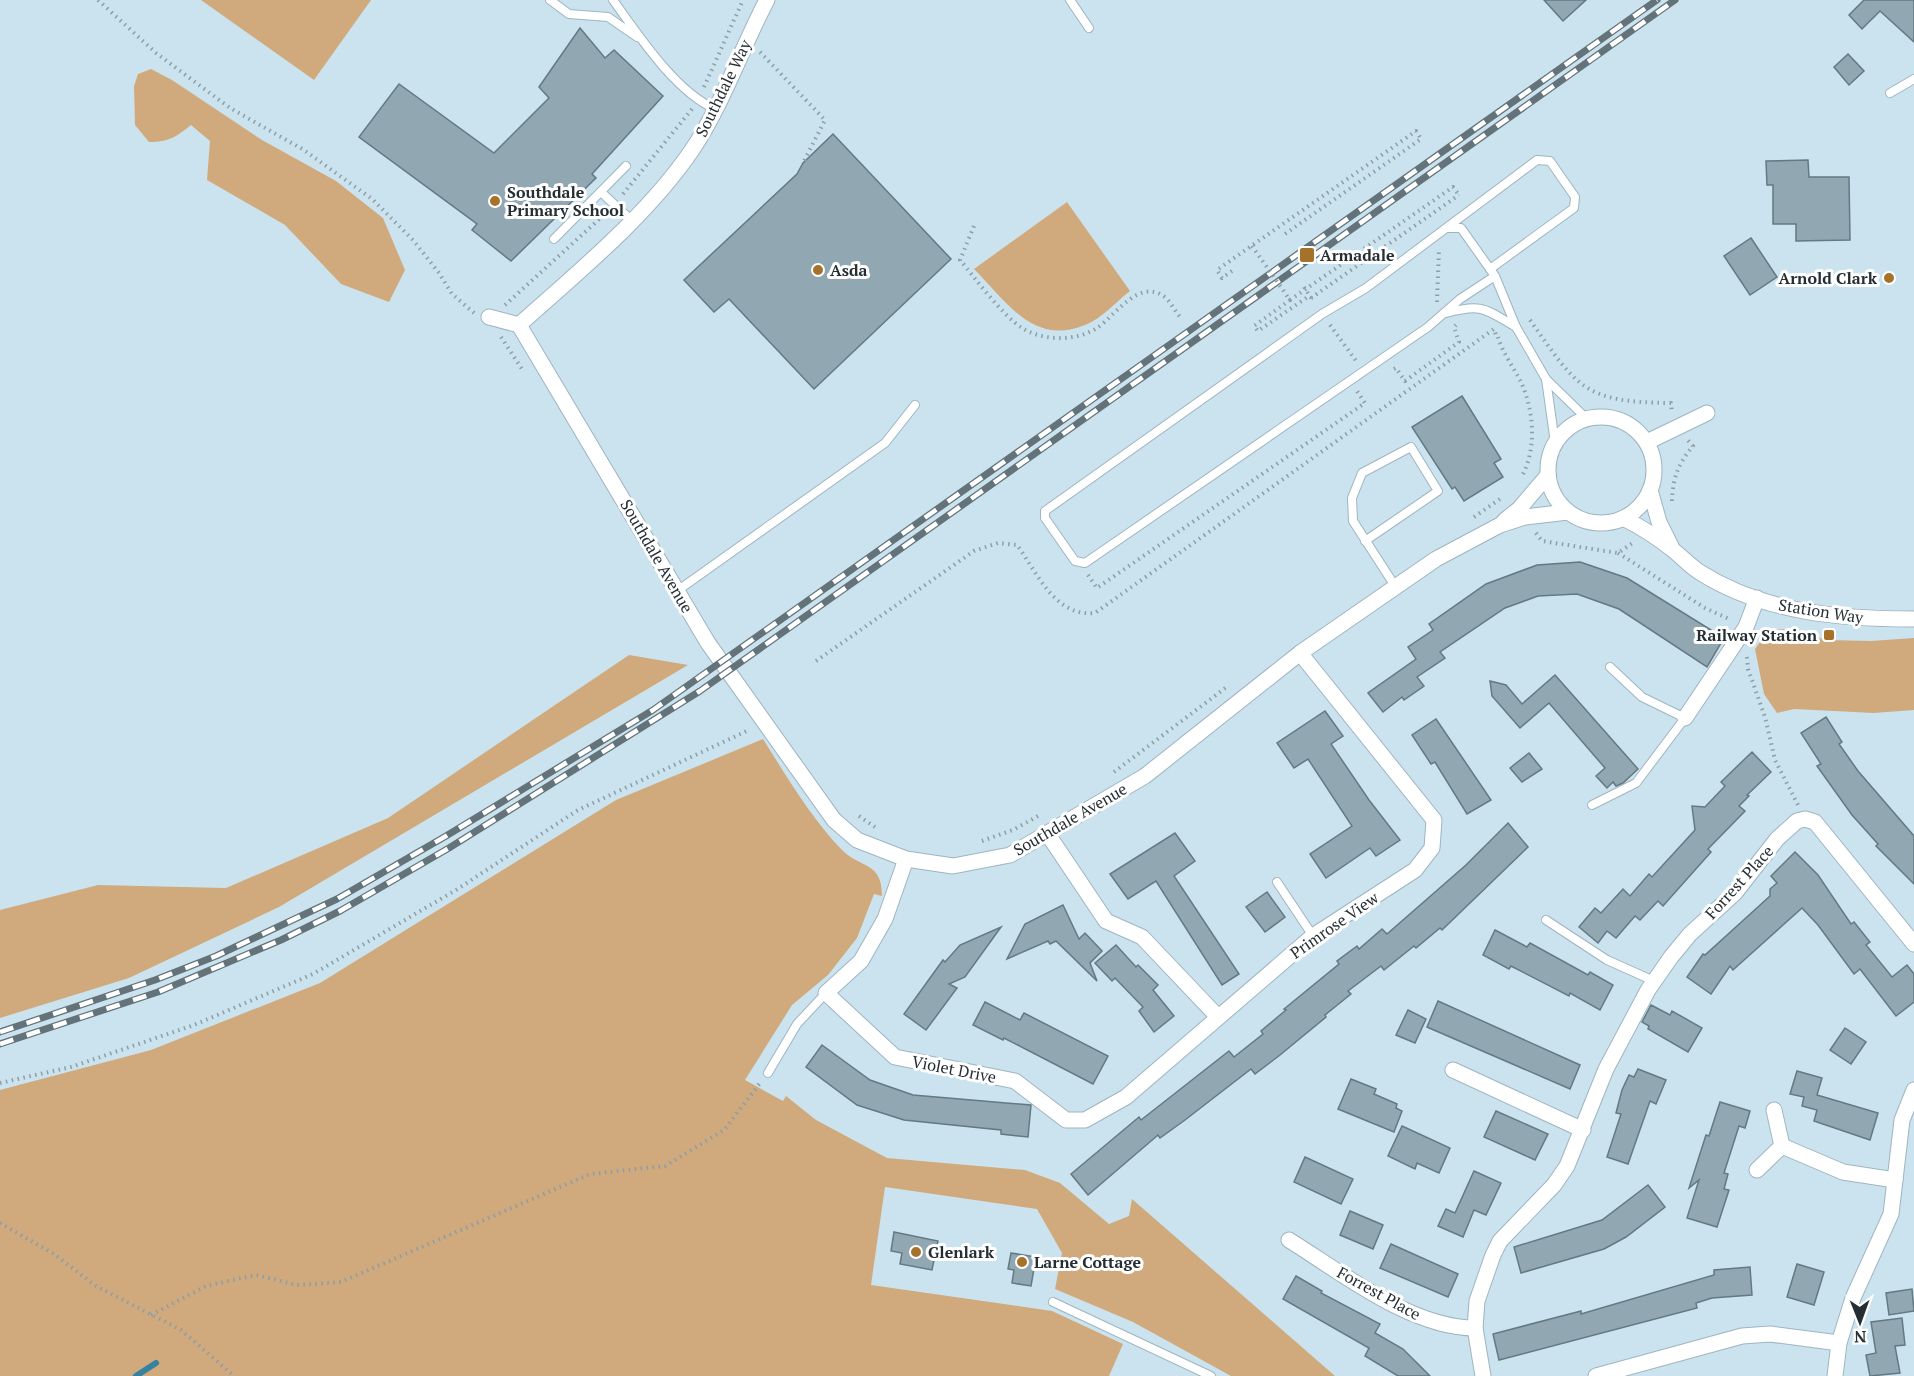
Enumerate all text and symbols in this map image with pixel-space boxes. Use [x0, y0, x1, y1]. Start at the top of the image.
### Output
street label: Southdale Way [690, 35, 756, 140]
place label: Southdale Primary School [507, 181, 624, 221]
marker: Southdale Primary School [488, 194, 502, 208]
place label: Armadale [1320, 244, 1395, 266]
marker: Armadale [1298, 246, 1316, 264]
place label: Asda [830, 259, 867, 281]
marker: Asda [811, 263, 825, 277]
place label: Arnold Clark [1779, 267, 1878, 289]
marker: Arnold Clark [1882, 271, 1896, 285]
street label: Southdale Avenue [616, 495, 698, 617]
street label: Station Way [1777, 593, 1866, 629]
place label: Railway Station [1696, 624, 1818, 646]
marker: Railway Station [1822, 628, 1836, 642]
street label: Southdale Avenue [1009, 778, 1131, 860]
street label: Forrest Place [1700, 840, 1778, 924]
street label: Primrose View [1285, 886, 1383, 964]
street label: Violet Drive [910, 1050, 998, 1088]
place label: Glenlark [928, 1241, 995, 1263]
marker: Glenlark [909, 1245, 923, 1259]
place label: Larne Cottage [1034, 1251, 1141, 1273]
marker: Larne Cottage [1015, 1255, 1029, 1269]
street label: Forrest Place [1333, 1261, 1425, 1325]
north arrow [1830, 1292, 1890, 1352]
text: N [1854, 1326, 1867, 1348]

